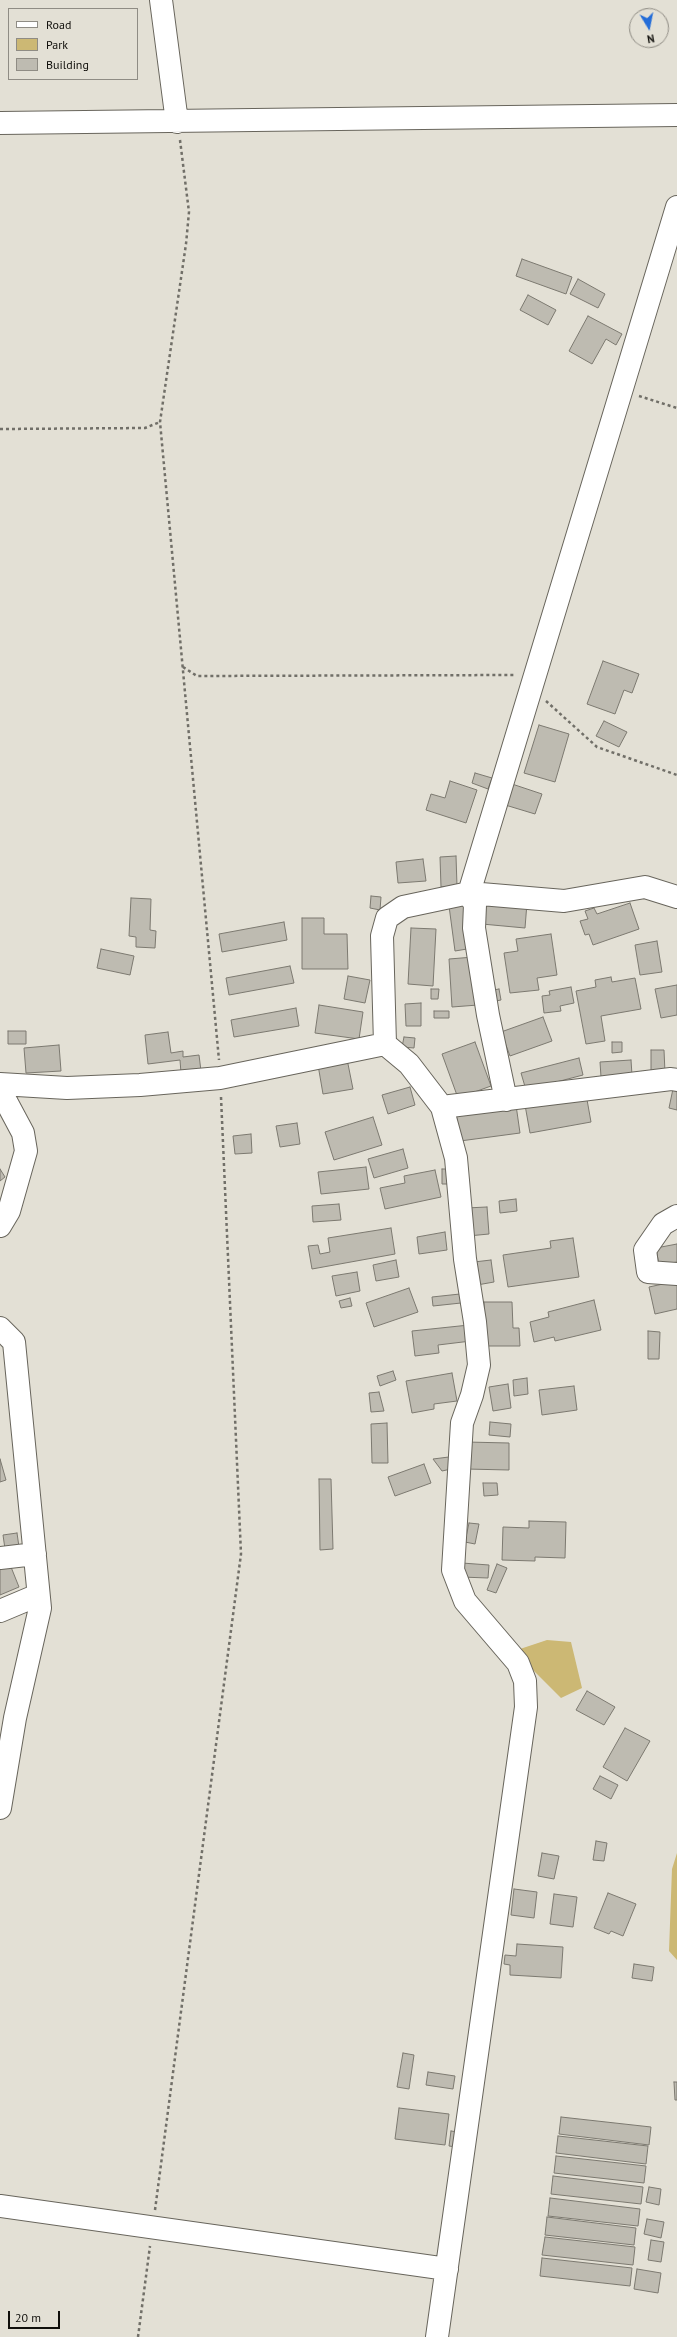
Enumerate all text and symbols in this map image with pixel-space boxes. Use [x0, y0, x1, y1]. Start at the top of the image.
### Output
legend [8, 8, 138, 80]
north arrow [629, 8, 669, 48]
text: Road [46, 17, 71, 32]
text: N [646, 31, 656, 46]
text: Park [46, 37, 68, 52]
text: Building [46, 57, 89, 72]
scale bar [10, 2303, 62, 2329]
text: 20 m [15, 2310, 41, 2325]

